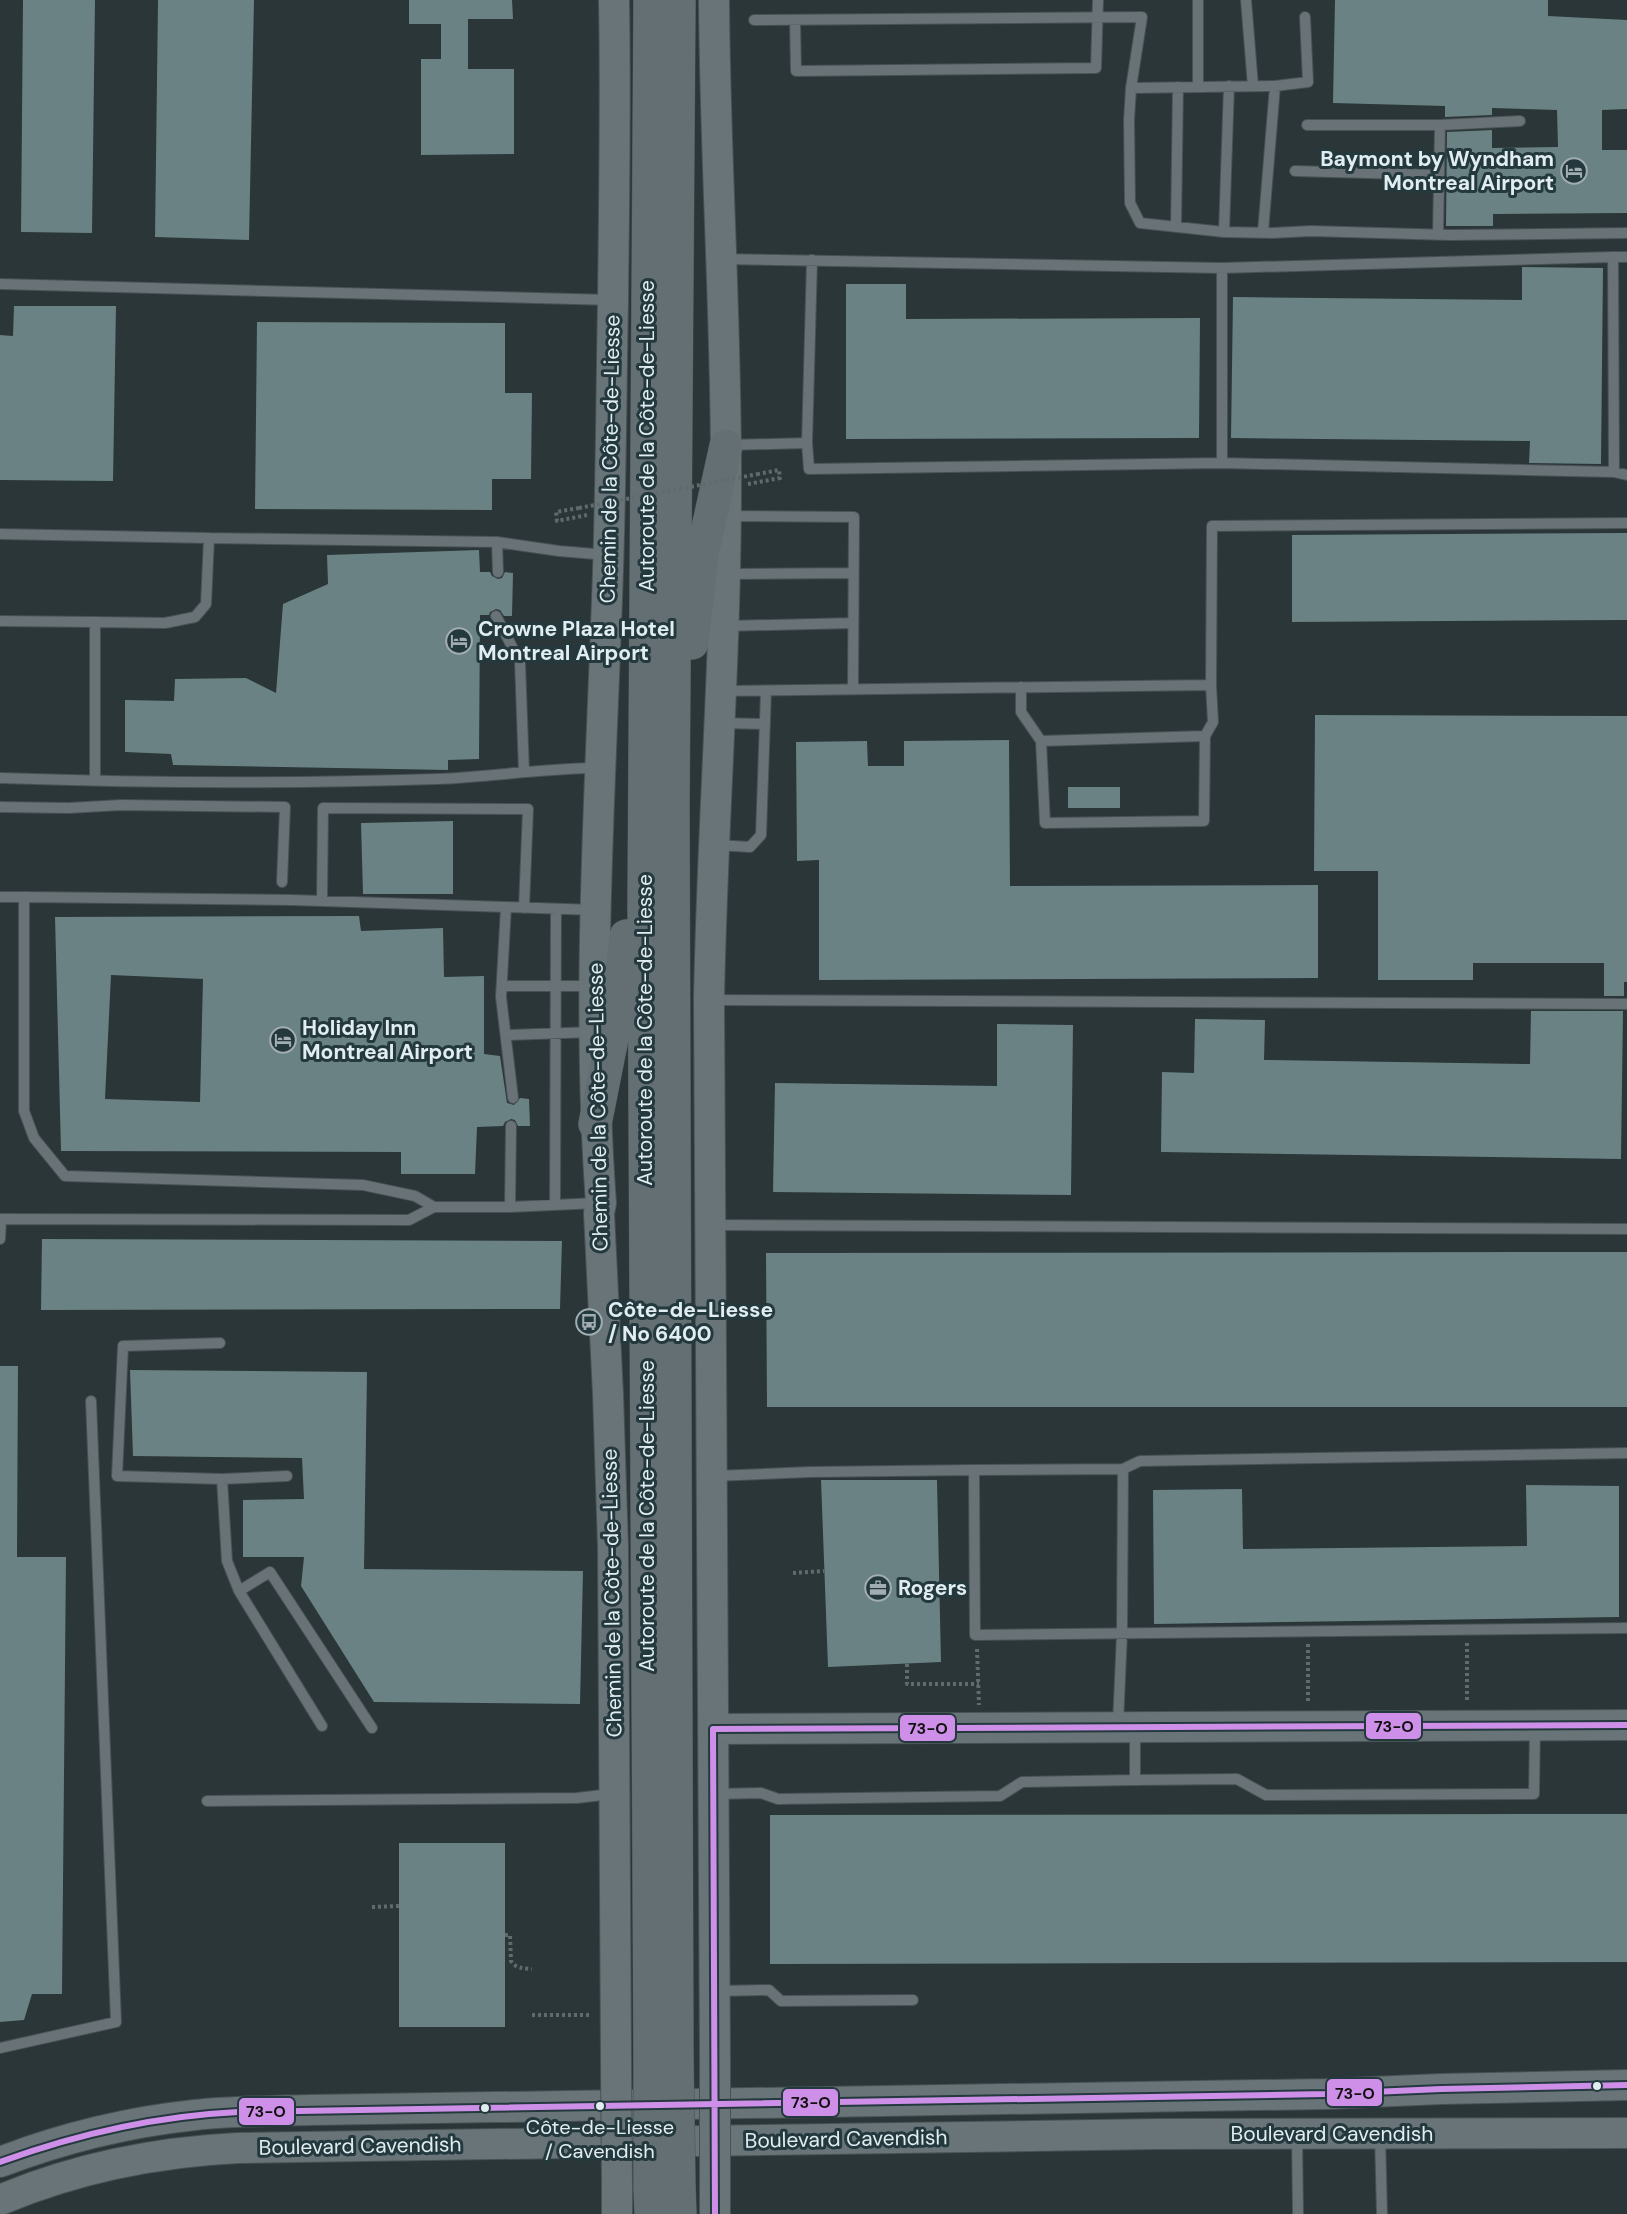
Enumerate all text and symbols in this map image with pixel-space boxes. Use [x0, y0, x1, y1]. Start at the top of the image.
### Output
place label: Baymont by Wyndham Montreal Airport [1320, 145, 1554, 197]
hotel icon: Baymont by Wyndham Montreal Airport [1559, 156, 1589, 186]
street label: Autoroute de la Côte-de-Liesse [633, 280, 661, 592]
street label: Chemin de la Côte-de-Liesse [593, 314, 627, 604]
place label: Crowne Plaza Hotel Montreal Airport [478, 615, 675, 667]
hotel icon: Crowne Plaza Hotel Montreal Airport [444, 626, 474, 656]
street label: Autoroute de la Côte-de-Liesse [631, 874, 659, 1186]
street label: Chemin de la Côte-de-Liesse [581, 962, 615, 1252]
place label: Holiday Inn Montreal Airport [302, 1014, 473, 1066]
hotel icon: Holiday Inn Montreal Airport [268, 1025, 298, 1055]
place label: Côte-de-Liesse / No 6400 [608, 1296, 773, 1348]
bus stop icon: Côte-de-Liesse / No 6400 [574, 1307, 604, 1337]
street label: Autoroute de la Côte-de-Liesse [633, 1360, 661, 1672]
street label: Chemin de la Côte-de-Liesse [595, 1448, 629, 1738]
office icon: Rogers [863, 1573, 893, 1603]
place label: Rogers [898, 1574, 967, 1602]
line badge: 73-O [1365, 1712, 1422, 1740]
line badge: 73-O [899, 1714, 956, 1742]
text: 73-O [1374, 1716, 1414, 1737]
text: 73-O [908, 1718, 948, 1739]
line badge: 73-O [1326, 2078, 1383, 2107]
unlabelled marker [1591, 2080, 1603, 2092]
text: 73-O [1335, 2083, 1375, 2104]
line badge: 73-O [782, 2088, 839, 2117]
text: 73-O [791, 2092, 831, 2113]
line badge: 73-O [238, 2097, 295, 2126]
marker: Côte-de-Liesse / Cavendish [594, 2100, 606, 2112]
text: 73-O [246, 2101, 286, 2122]
unlabelled marker [479, 2102, 491, 2114]
place label: Côte-de-Liesse / Cavendish [526, 2114, 674, 2164]
street label: Boulevard Cavendish [1231, 2120, 1433, 2148]
street label: Boulevard Cavendish [744, 2123, 948, 2155]
street label: Boulevard Cavendish [258, 2130, 462, 2162]

